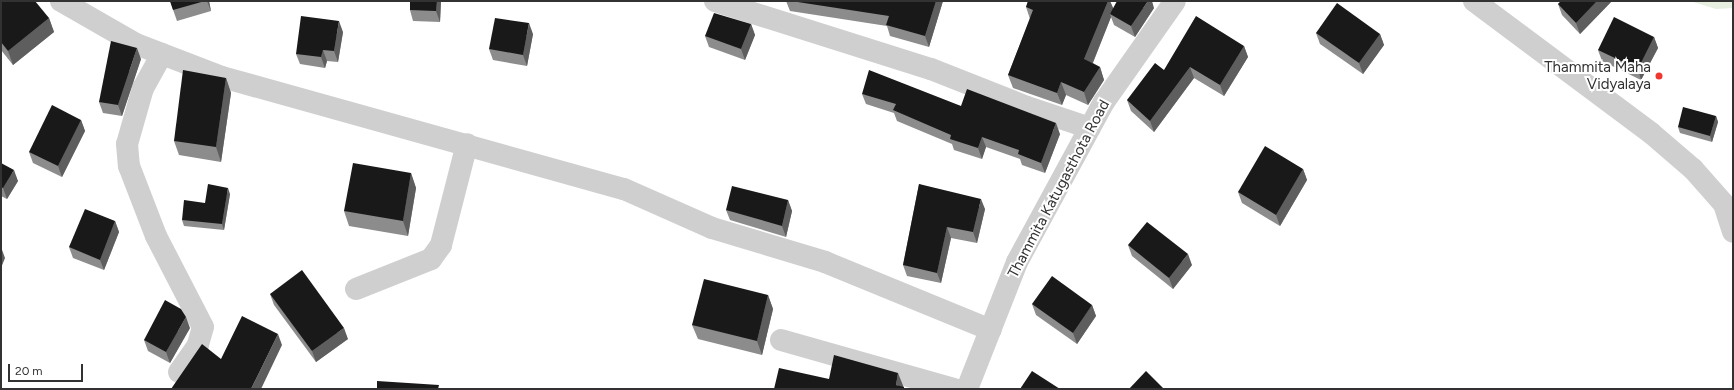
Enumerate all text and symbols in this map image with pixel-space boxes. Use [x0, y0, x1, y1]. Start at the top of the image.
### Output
place label: Thammita Maha Vidyalaya [1544, 58, 1651, 93]
marker: Thammita Maha Vidyalaya [1654, 71, 1664, 81]
street label: Thammita Katugasthota Road [1004, 97, 1114, 281]
scale bar [10, 356, 85, 382]
text: 20 m [15, 364, 43, 378]

